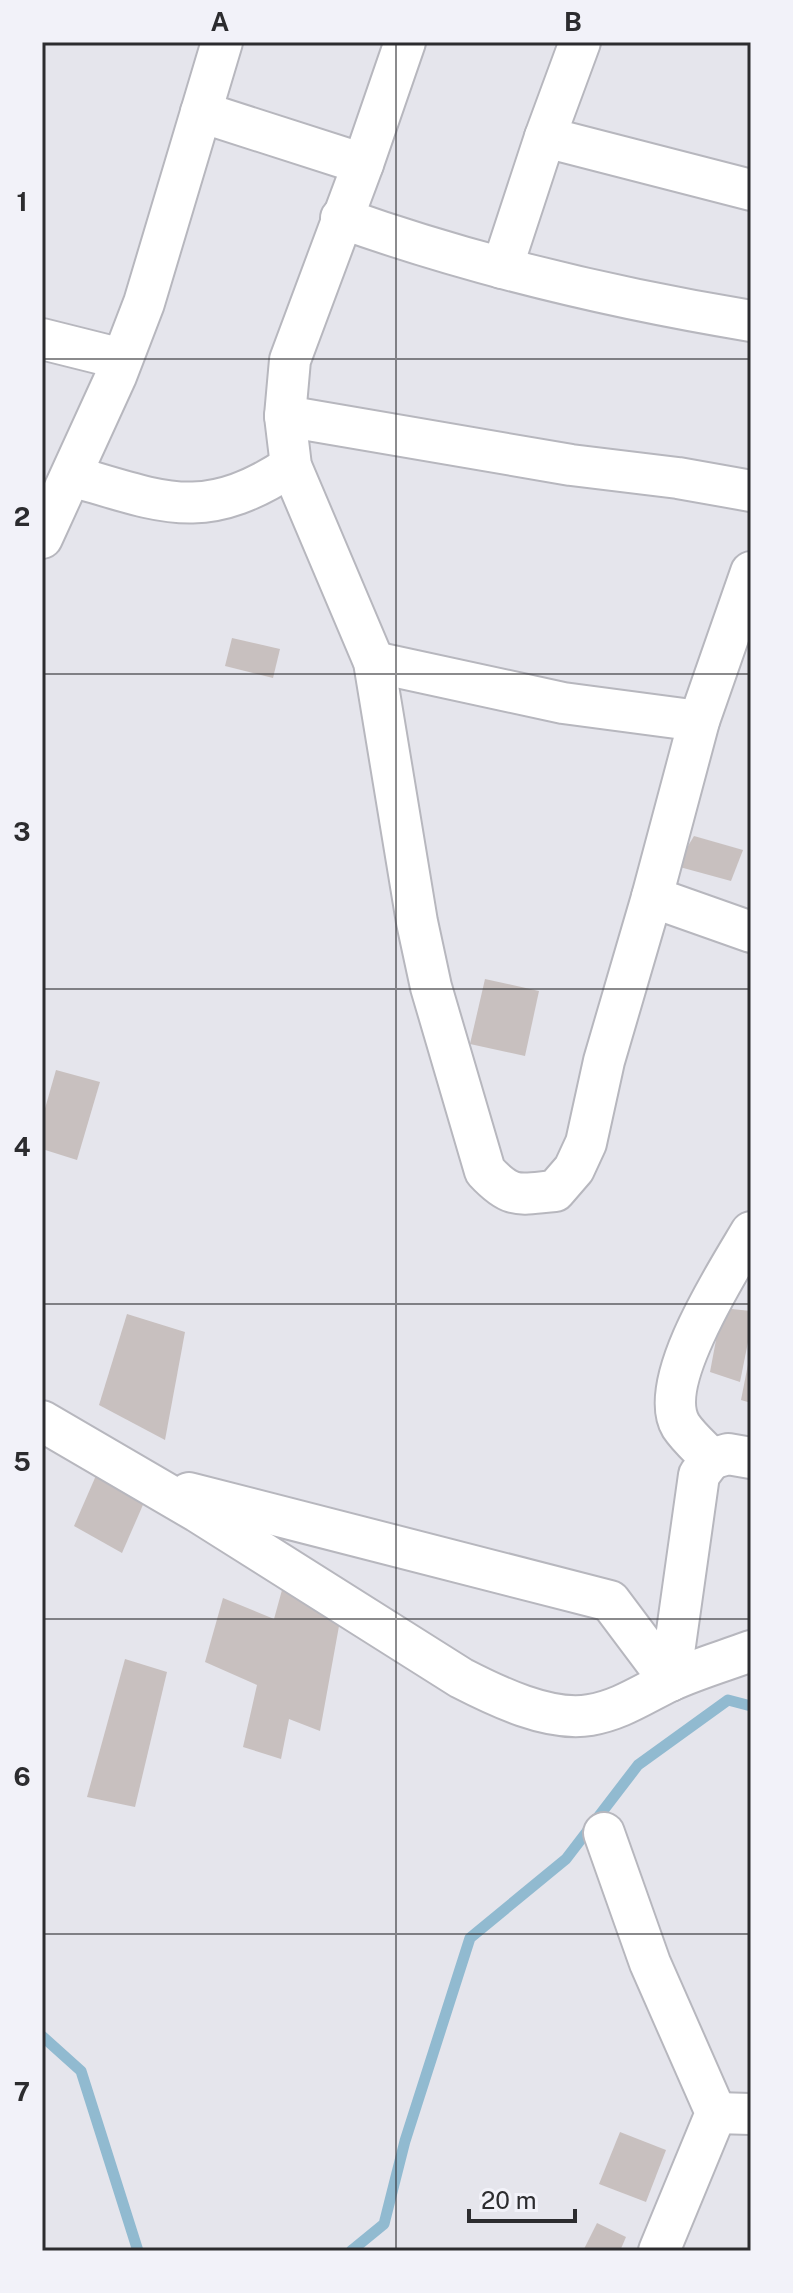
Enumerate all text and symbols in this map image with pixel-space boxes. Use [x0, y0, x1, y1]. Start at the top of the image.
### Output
text: A [211, 6, 230, 37]
text: B [564, 6, 582, 37]
text: 1 [16, 186, 28, 217]
text: 2 [14, 501, 30, 532]
text: 3 [13, 816, 31, 847]
text: 4 [13, 1131, 31, 1162]
text: 5 [13, 1446, 31, 1477]
text: 6 [13, 1761, 31, 1792]
text: 7 [14, 2076, 30, 2107]
scale bar [469, 2173, 575, 2223]
text: 20 m [481, 2186, 537, 2214]

